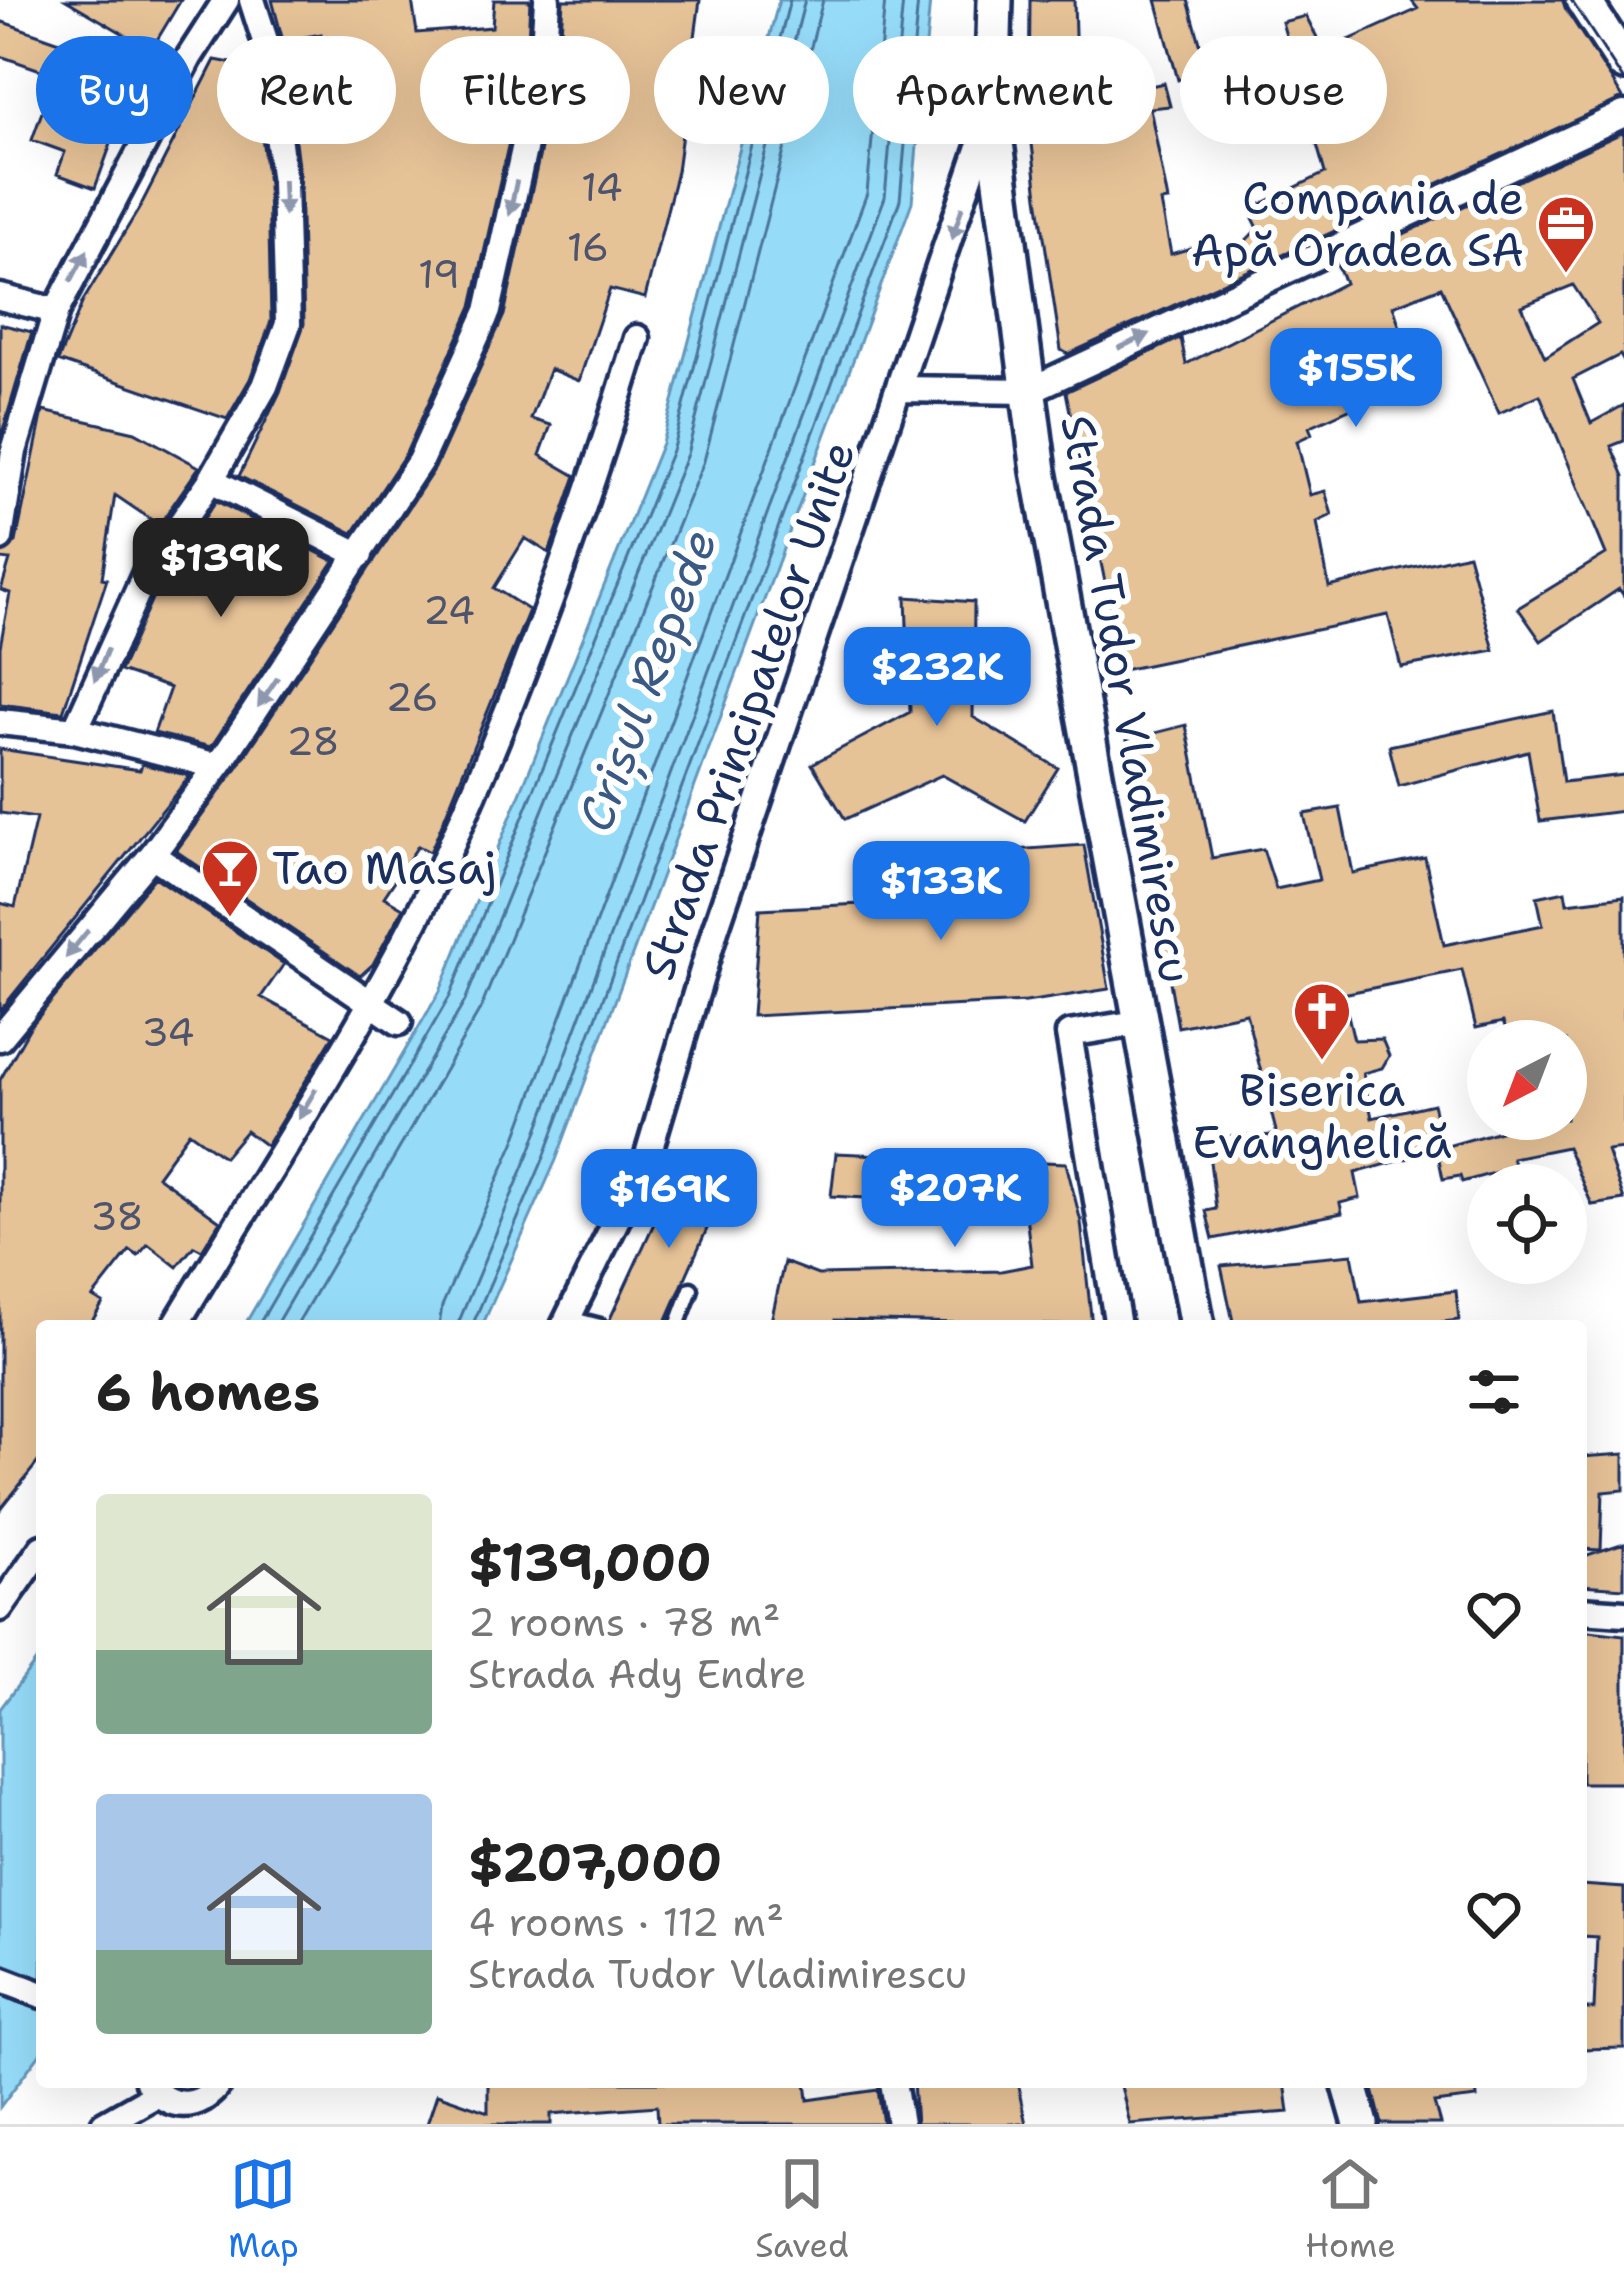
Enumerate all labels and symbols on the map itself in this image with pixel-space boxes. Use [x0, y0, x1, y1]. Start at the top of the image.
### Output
house number: 14 [581, 161, 623, 213]
place label: Compania de Apă Oradea SA [1191, 168, 1524, 280]
one-way arrow [503, 179, 522, 217]
one-way arrow [275, 180, 294, 218]
office icon: Compania de Apă Oradea SA [1535, 193, 1597, 275]
one-way arrow [946, 205, 965, 242]
house number: 16 [567, 221, 609, 273]
house number: 19 [418, 248, 460, 300]
one-way arrow [68, 249, 89, 284]
pin: $155K [1272, 328, 1440, 430]
one-way arrow [1117, 331, 1152, 351]
street label: Strada Tudor Vladimirescu [1047, 410, 1207, 988]
street label: Strada Principatelor Unite [628, 433, 868, 987]
pin: $139K [137, 518, 305, 620]
water label: Crișul Repede [563, 520, 732, 840]
house number: 24 [423, 584, 475, 636]
pin: $232K [853, 627, 1021, 729]
one-way arrow [91, 647, 110, 683]
house number: 26 [386, 671, 438, 723]
one-way arrow [257, 676, 279, 709]
house number: 28 [286, 715, 340, 767]
bar icon: Tao Masaj [199, 837, 261, 919]
place label: Tao Masaj [272, 838, 497, 898]
pin: $133K [857, 841, 1025, 943]
one-way arrow [64, 929, 90, 959]
church icon: Biserica Evanghelică [1291, 980, 1353, 1062]
house number: 34 [141, 1006, 195, 1058]
north arrow [1467, 1020, 1587, 1140]
place label: Biserica Evanghelică [1192, 1060, 1452, 1172]
one-way arrow [297, 1087, 318, 1121]
pin: $207K [871, 1148, 1039, 1250]
pin: $169K [585, 1149, 753, 1251]
house number: 38 [90, 1190, 144, 1242]

